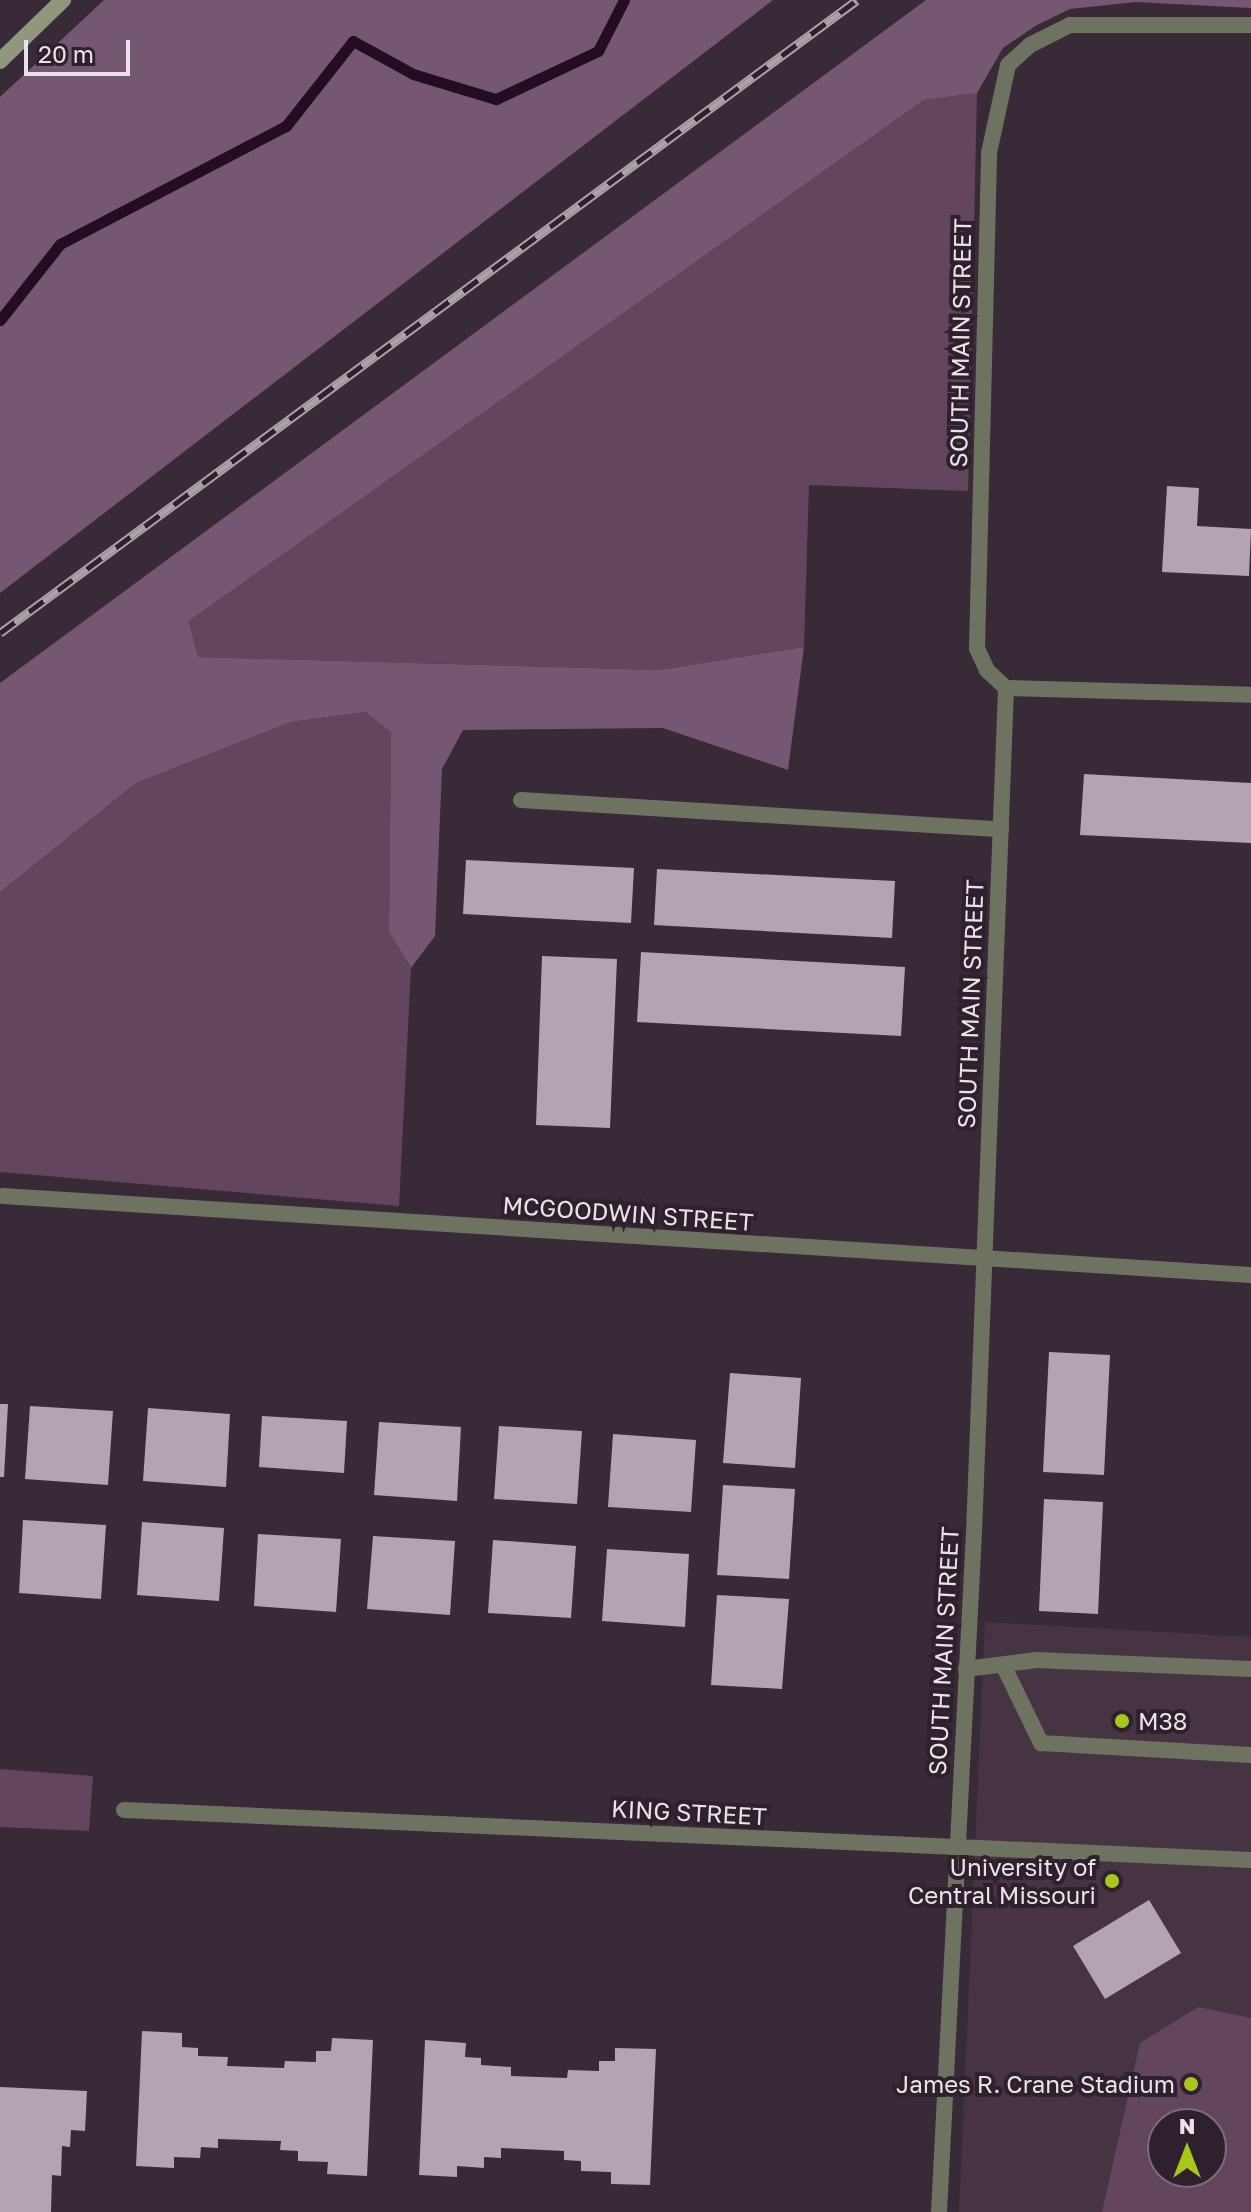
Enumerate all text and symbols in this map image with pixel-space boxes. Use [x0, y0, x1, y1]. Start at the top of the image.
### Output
scale bar [28, 24, 134, 74]
text: 20 m [38, 39, 94, 68]
street label: SOUTH MAIN STREET [943, 218, 977, 468]
street label: SOUTH MAIN STREET [951, 879, 989, 1129]
street label: MCGOODWIN STREET [502, 1190, 754, 1236]
street label: SOUTH MAIN STREET [922, 1526, 964, 1776]
place label: M38 [1138, 1707, 1187, 1735]
marker: M38 [1113, 1712, 1131, 1730]
street label: KING STREET [610, 1794, 768, 1830]
place label: University of Central Missouri [908, 1853, 1096, 1909]
marker: University of Central Missouri [1103, 1872, 1121, 1890]
place label: James R. Crane Stadium [896, 2070, 1175, 2098]
marker: James R. Crane Stadium [1182, 2075, 1200, 2093]
north arrow [1147, 2108, 1227, 2188]
text: N [1179, 2112, 1195, 2139]

